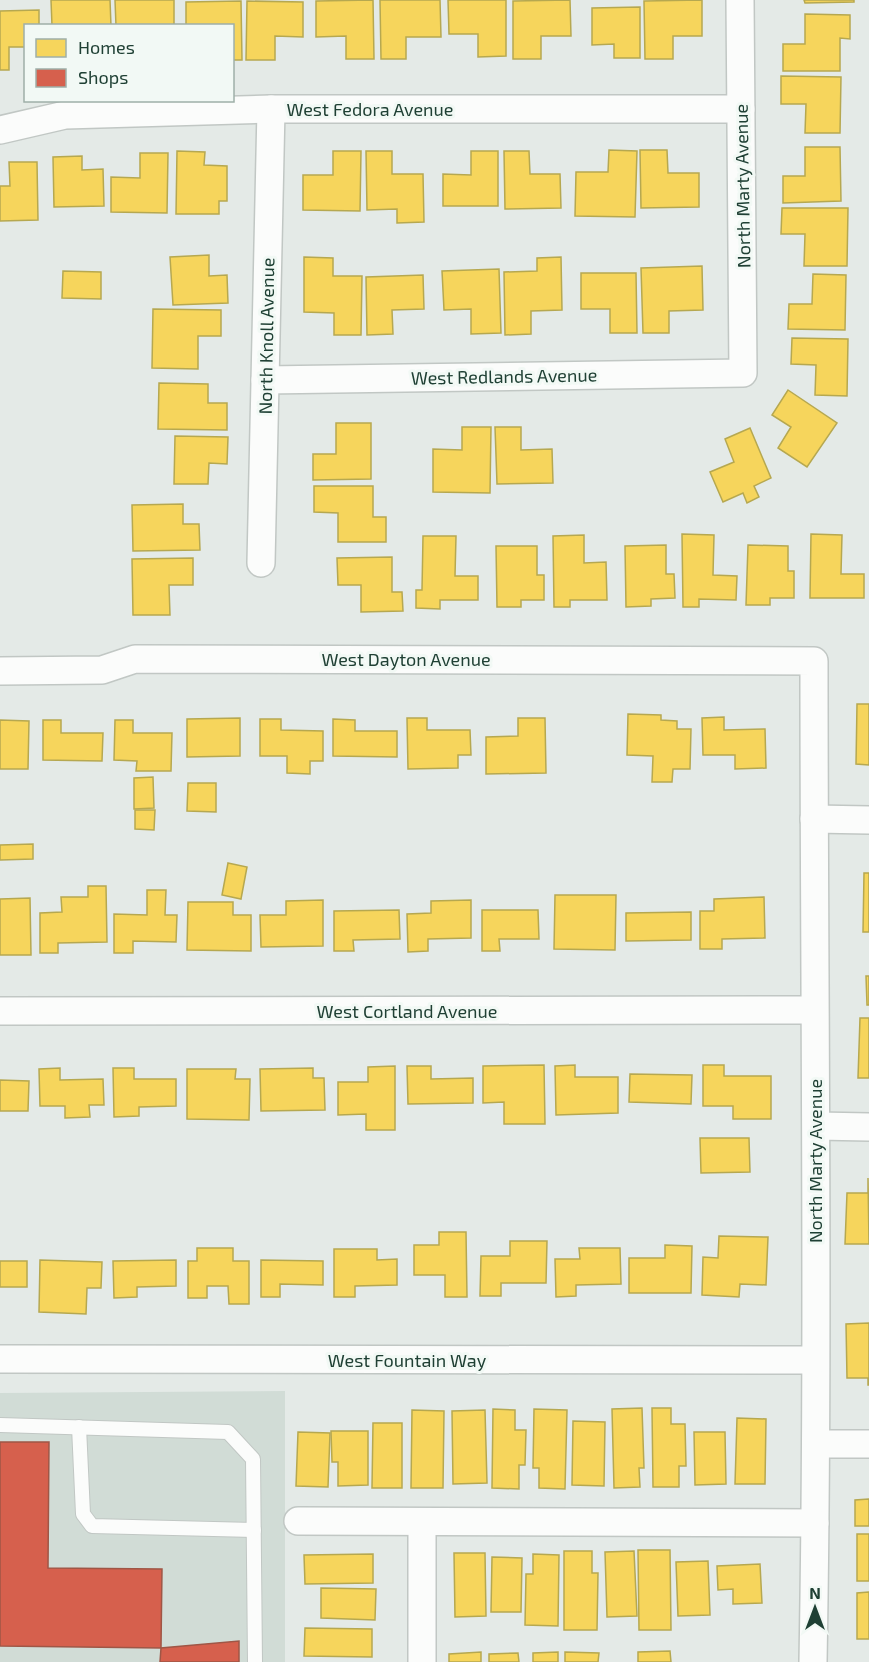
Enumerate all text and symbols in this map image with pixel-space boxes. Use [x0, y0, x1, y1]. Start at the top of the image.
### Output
legend [24, 24, 234, 102]
text: Homes [78, 36, 135, 58]
text: Shops [78, 66, 128, 88]
street label: West Fedora Avenue [286, 98, 454, 120]
street label: North Marty Avenue [730, 104, 754, 268]
street label: North Knoll Avenue [254, 257, 278, 415]
street label: West Redlands Avenue [411, 363, 597, 389]
street label: West Dayton Avenue [321, 648, 491, 670]
street label: West Cortland Avenue [317, 1000, 497, 1022]
street label: North Marty Avenue [804, 1079, 826, 1243]
street label: West Fountain Way [328, 1349, 487, 1371]
north arrow [785, 1578, 845, 1638]
text: N [809, 1583, 821, 1602]

